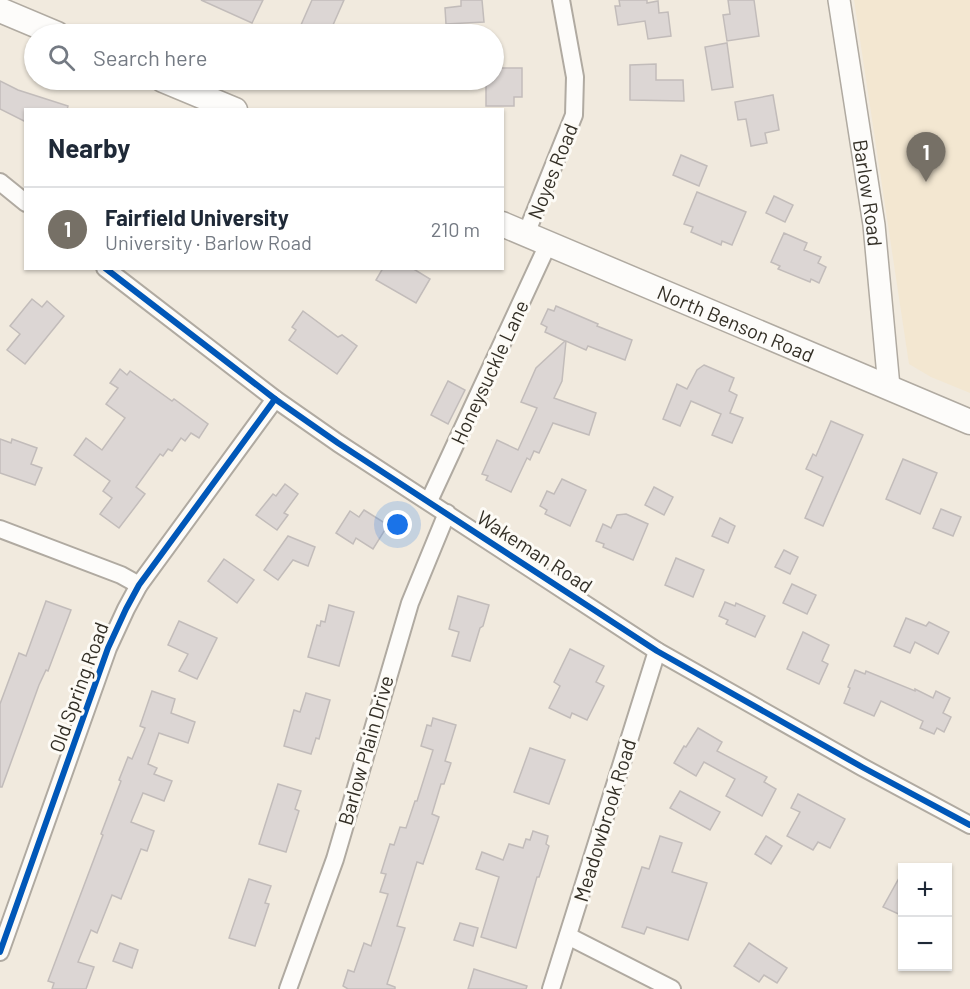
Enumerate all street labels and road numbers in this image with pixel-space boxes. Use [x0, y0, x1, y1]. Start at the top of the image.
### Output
street label: Noyes Road [522, 120, 582, 222]
street label: Barlow Road [849, 138, 888, 247]
street label: North Benson Road [654, 279, 818, 367]
street label: Honeysuckle Lane [445, 296, 533, 448]
street label: Wakeman Road [473, 505, 597, 597]
street label: Old Spring Road [43, 619, 113, 755]
street label: Barlow Plain Drive [332, 672, 398, 828]
street label: Meadowbrook Road [568, 736, 640, 904]

